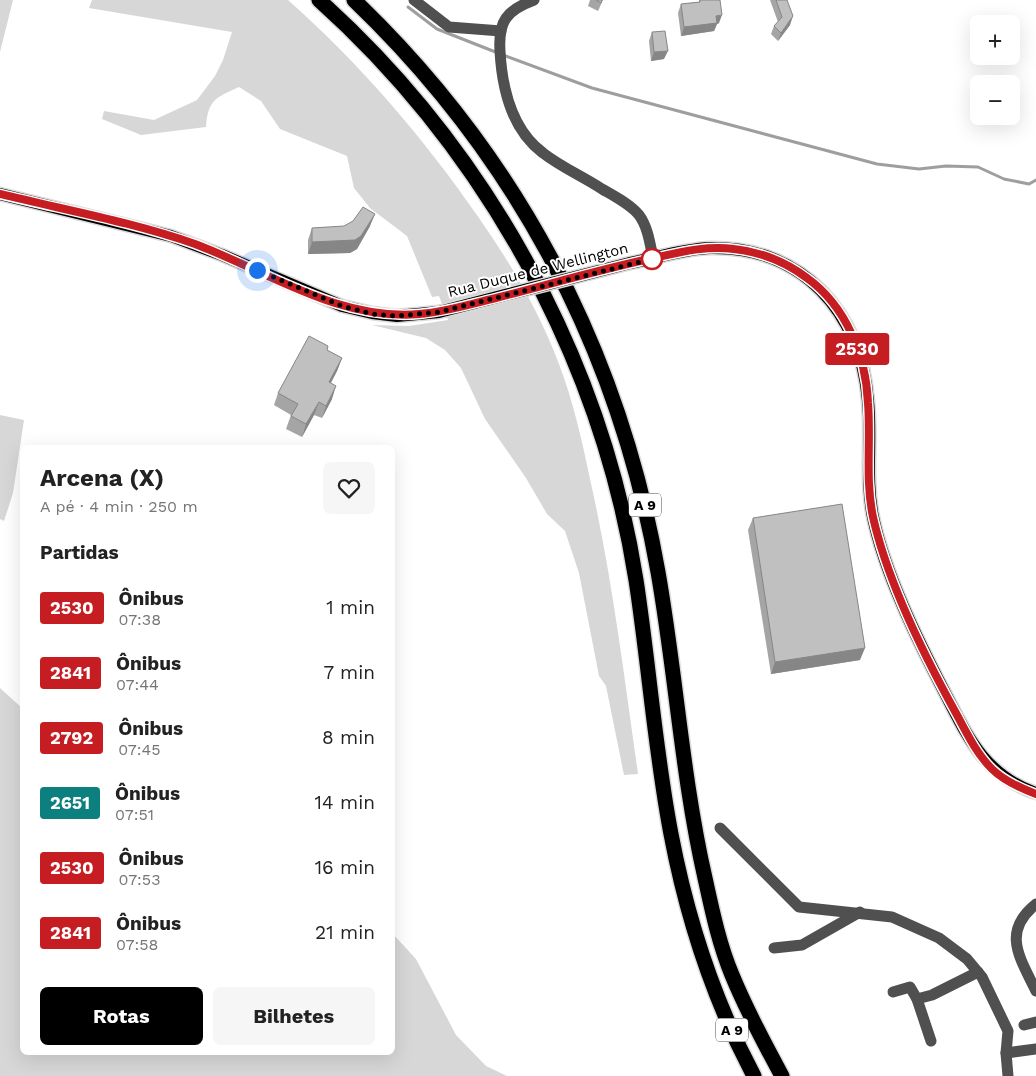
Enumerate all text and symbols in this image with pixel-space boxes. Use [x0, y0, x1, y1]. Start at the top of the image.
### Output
map controls [970, 15, 1020, 125]
button: + [970, 15, 1020, 65]
button: − [970, 75, 1020, 125]
street label: Rua Duque de Wellington [446, 239, 630, 301]
unlabelled marker [641, 248, 663, 270]
your location [245, 258, 270, 283]
line badge: 2530 [822, 333, 892, 365]
text: 2530 [835, 338, 879, 359]
button: heart [323, 462, 375, 514]
text: Arcena (X) [40, 464, 164, 492]
road number: A 9 [629, 494, 661, 516]
text: A pé · 4 min · 250 m [40, 497, 198, 516]
text: Partidas [40, 541, 119, 564]
text: Ônibus [119, 587, 184, 610]
text: 1 min [326, 596, 375, 619]
text: 2530 [50, 597, 94, 618]
text: 07:38 [119, 610, 161, 629]
text: Ônibus [116, 652, 181, 675]
text: 7 min [324, 661, 375, 684]
text: 2841 [50, 662, 91, 683]
text: 07:44 [116, 675, 159, 694]
text: Ônibus [118, 717, 183, 740]
text: 8 min [322, 726, 375, 749]
text: 2792 [50, 727, 93, 748]
text: 07:45 [118, 740, 161, 759]
text: Ônibus [115, 782, 180, 805]
text: 14 min [315, 791, 375, 814]
text: 2651 [50, 792, 90, 813]
text: 07:51 [115, 805, 154, 824]
text: Ônibus [119, 847, 184, 870]
text: 16 min [315, 856, 375, 879]
text: 2530 [50, 857, 94, 878]
text: 07:53 [119, 870, 160, 889]
text: Ônibus [116, 912, 181, 935]
text: 21 min [315, 921, 375, 944]
text: 2841 [50, 922, 91, 943]
text: 07:58 [116, 935, 158, 954]
button: Rotas [40, 987, 203, 1045]
button: Bilhetes [213, 987, 375, 1045]
road number: A 9 [716, 1018, 748, 1042]

